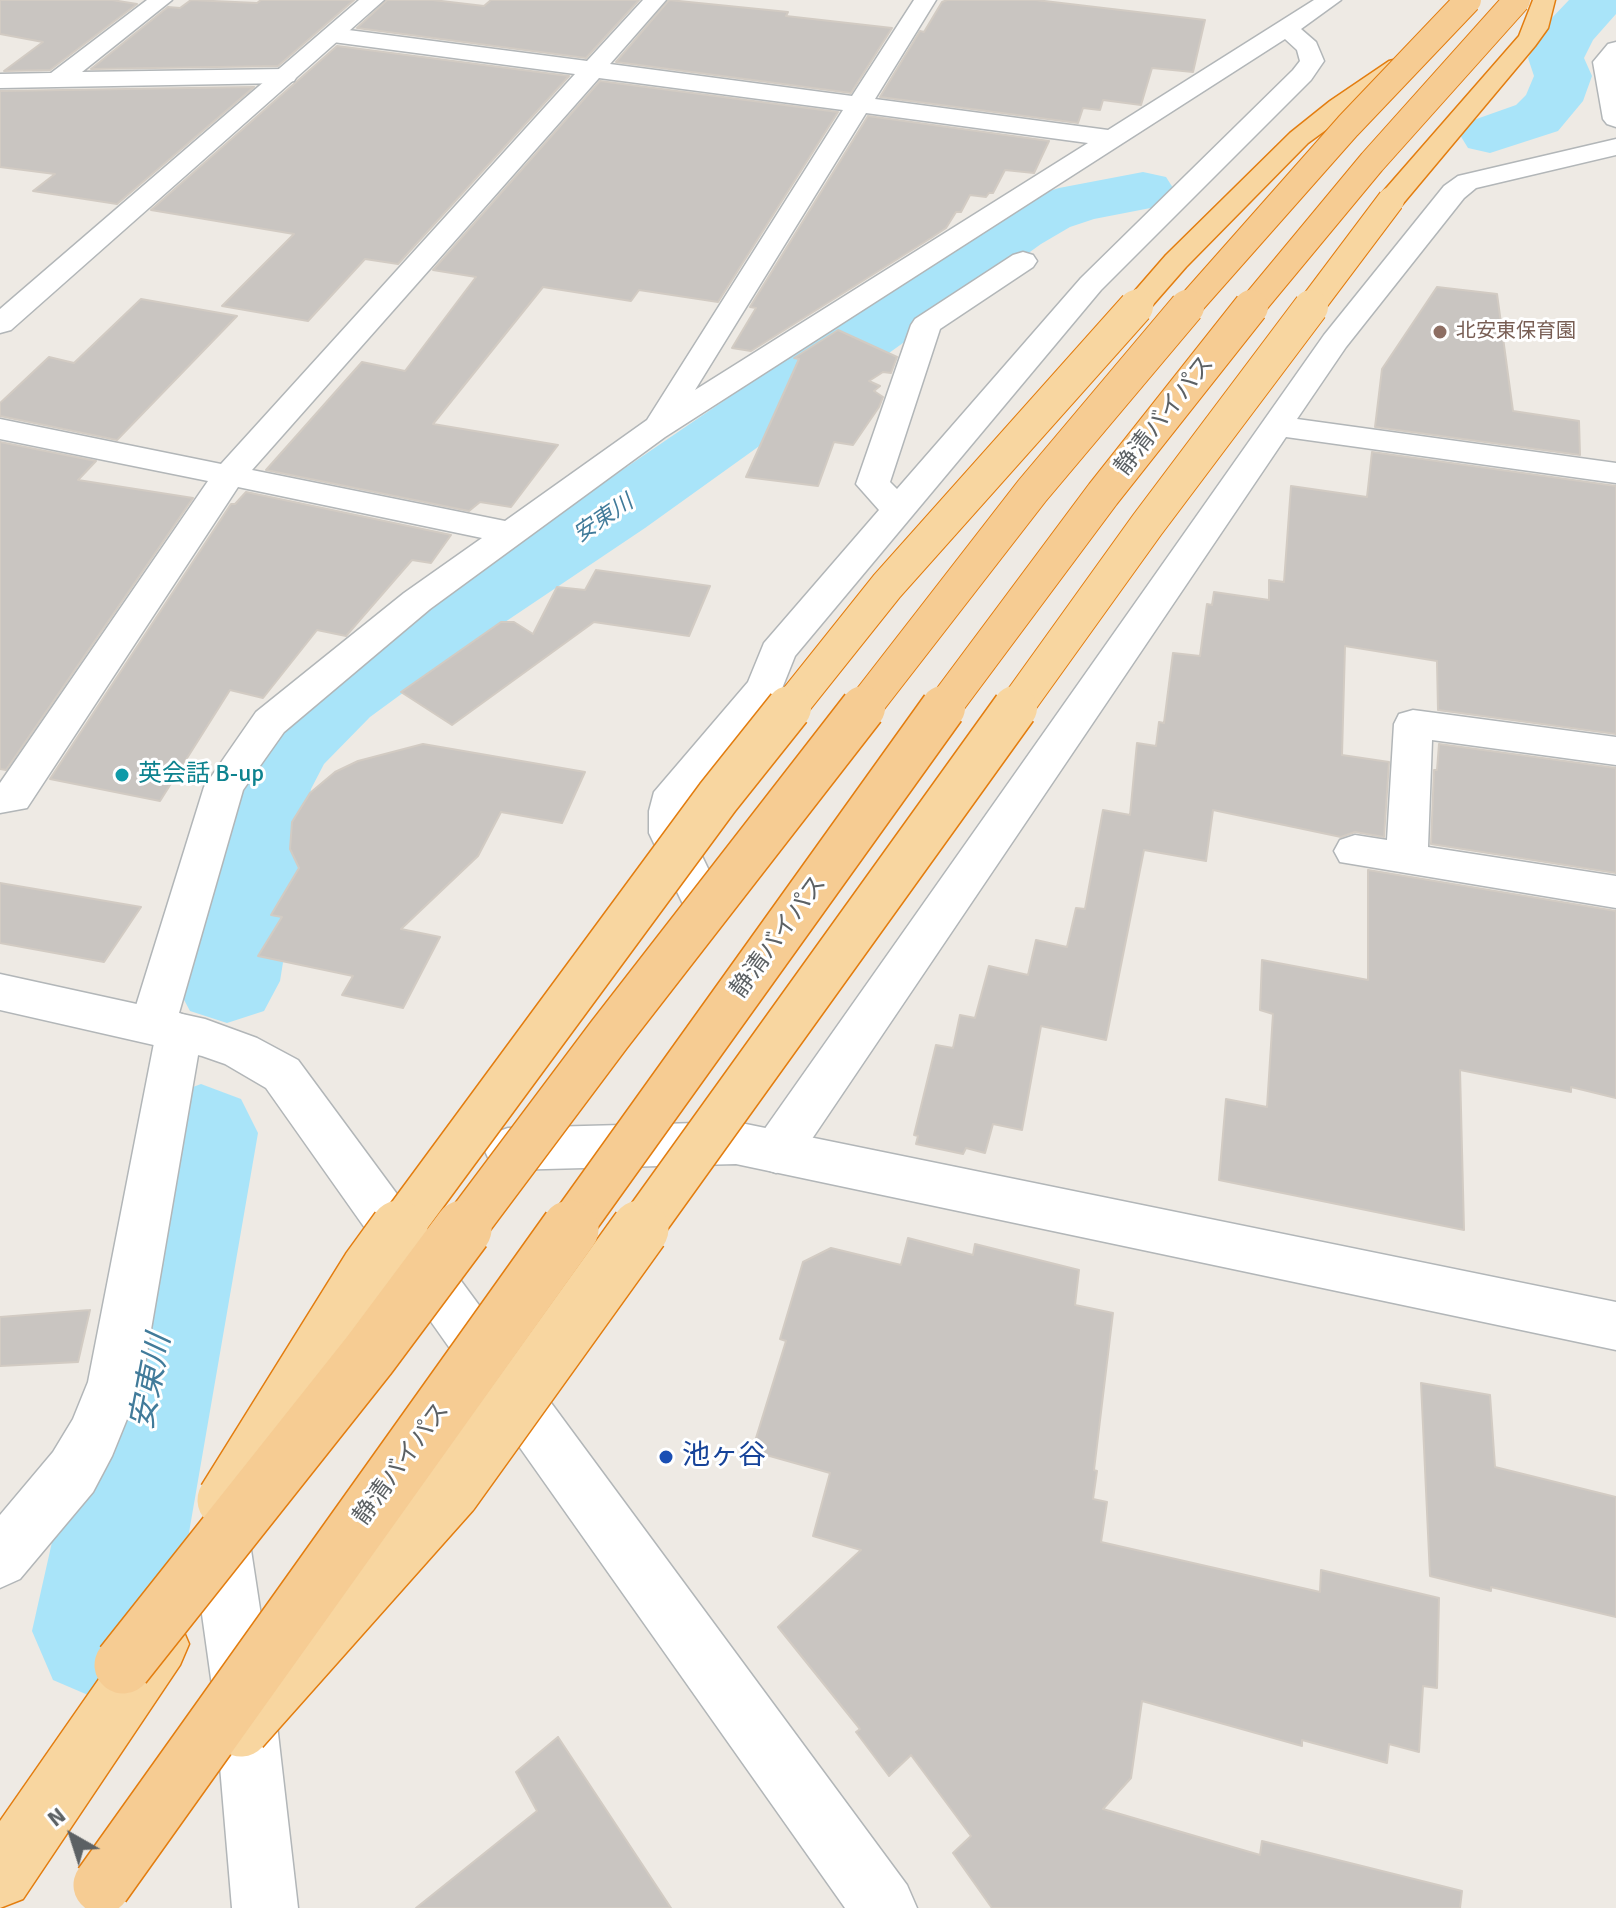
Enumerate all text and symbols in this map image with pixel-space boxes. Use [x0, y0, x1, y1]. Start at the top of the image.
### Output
place label: 北安東保育園 [1456, 320, 1576, 344]
marker: 北安東保育園 [1431, 323, 1449, 341]
street label: 静清バイパス [1109, 350, 1221, 482]
water label: 安東川 [569, 490, 639, 548]
place label: 英会話 B-up [138, 761, 264, 789]
marker: 英会話 B-up [113, 766, 131, 784]
street label: 静清バイパス [725, 870, 833, 1004]
water label: 安東川 [124, 1331, 180, 1433]
street label: 静清バイパス [348, 1397, 456, 1531]
place label: 池ヶ谷 [682, 1440, 766, 1474]
marker: 池ヶ谷 [657, 1448, 675, 1466]
north arrow [32, 1796, 112, 1876]
text: N [42, 1802, 71, 1832]

